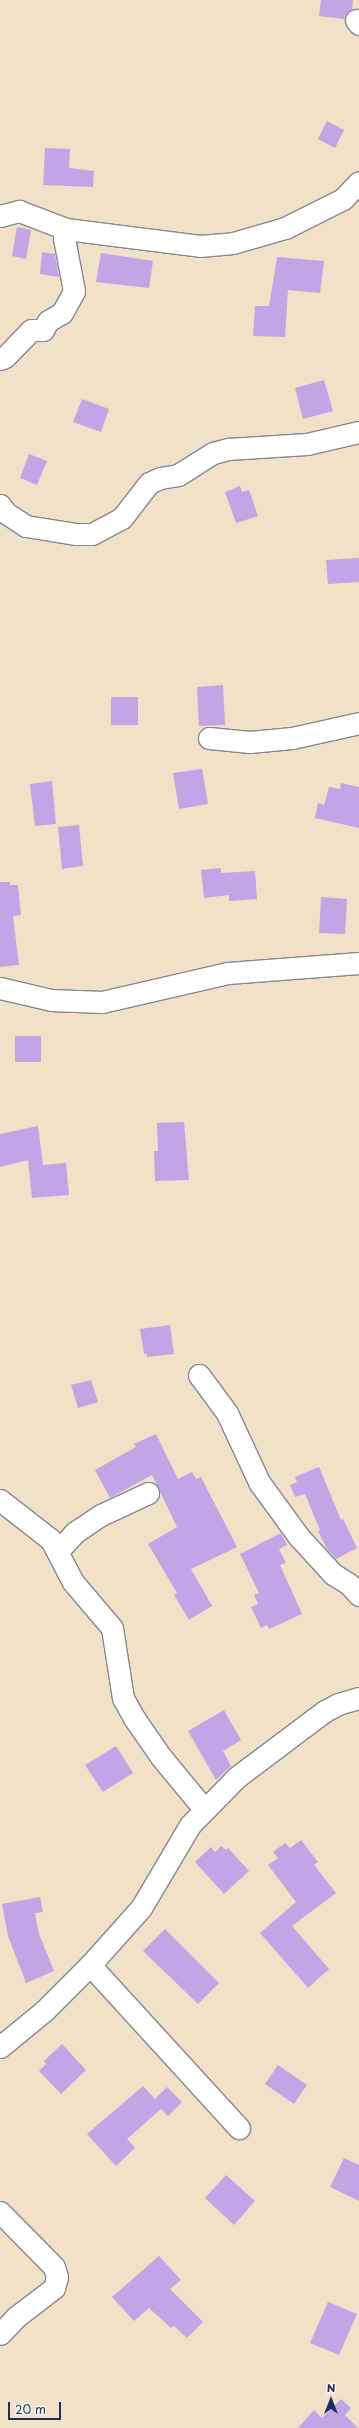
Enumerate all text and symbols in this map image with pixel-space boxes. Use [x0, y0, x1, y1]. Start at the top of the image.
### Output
text: N [327, 2379, 335, 2396]
north arrow [311, 2380, 351, 2420]
scale bar [10, 2394, 63, 2420]
text: 20 m [15, 2400, 46, 2418]

